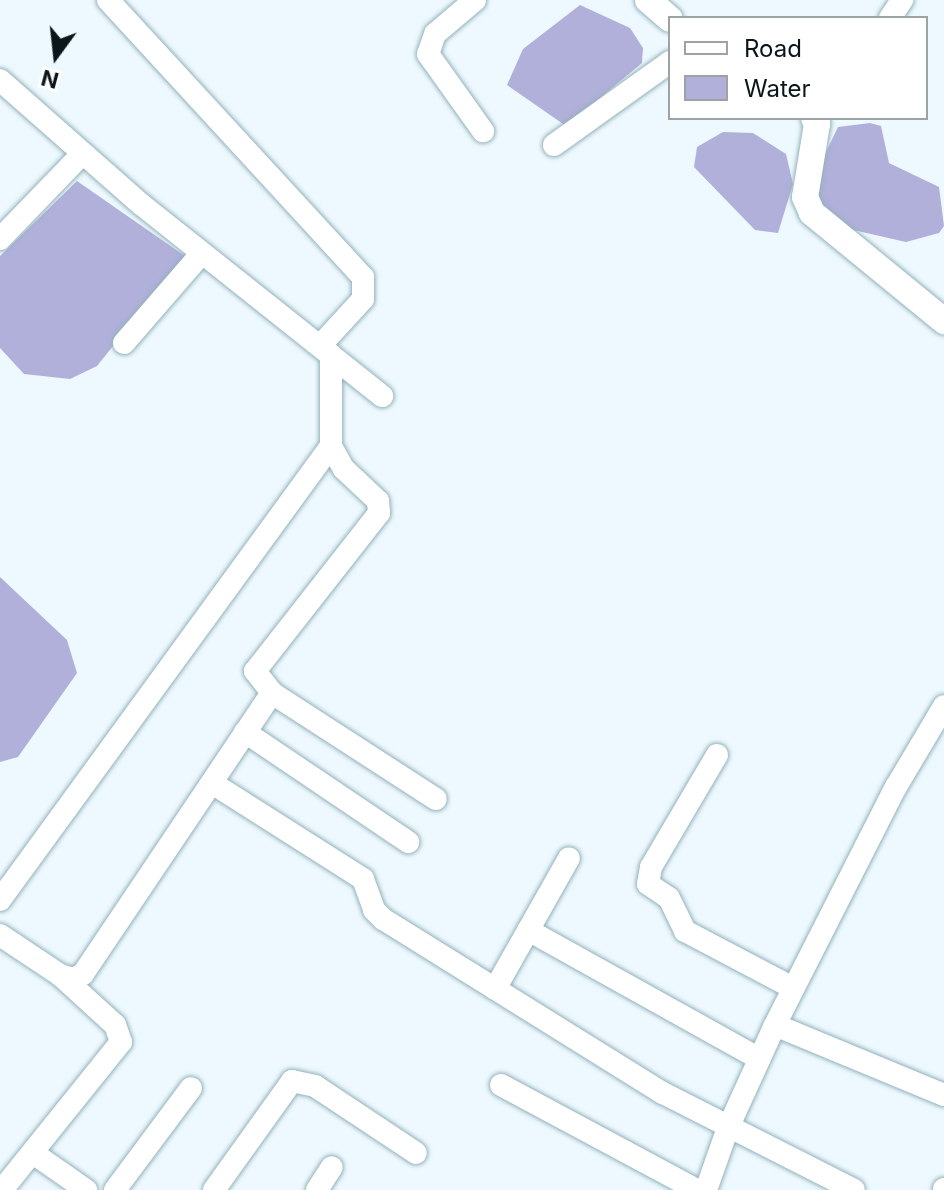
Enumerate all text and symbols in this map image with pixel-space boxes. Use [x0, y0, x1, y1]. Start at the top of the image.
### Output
north arrow [16, 16, 96, 96]
legend [668, 16, 928, 120]
text: Road [744, 34, 802, 63]
text: N [38, 64, 61, 94]
text: Water [744, 74, 811, 103]

